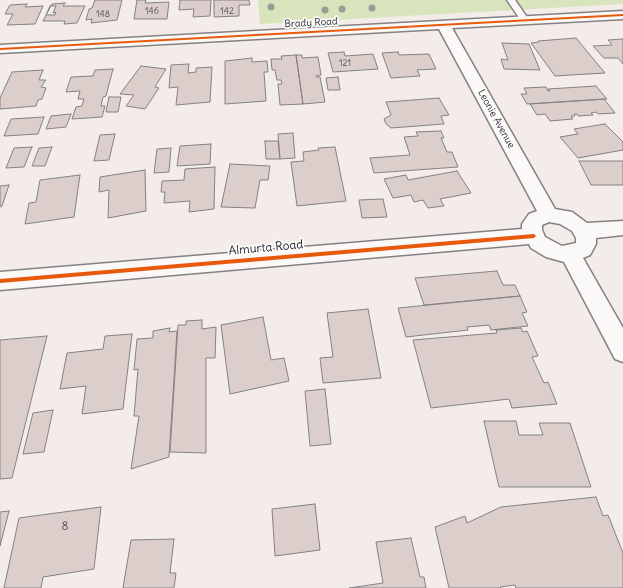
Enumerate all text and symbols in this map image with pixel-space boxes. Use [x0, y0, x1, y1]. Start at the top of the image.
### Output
house number: 146 [145, 6, 159, 16]
house number: 142 [220, 6, 234, 16]
house number: 148 [96, 9, 110, 19]
street label: Brady Road [284, 16, 338, 30]
house number: 121 [339, 58, 351, 68]
street label: Leonie Avenue [475, 87, 517, 151]
street label: Almurta Road [228, 238, 304, 258]
house number: 8 [62, 520, 68, 534]

